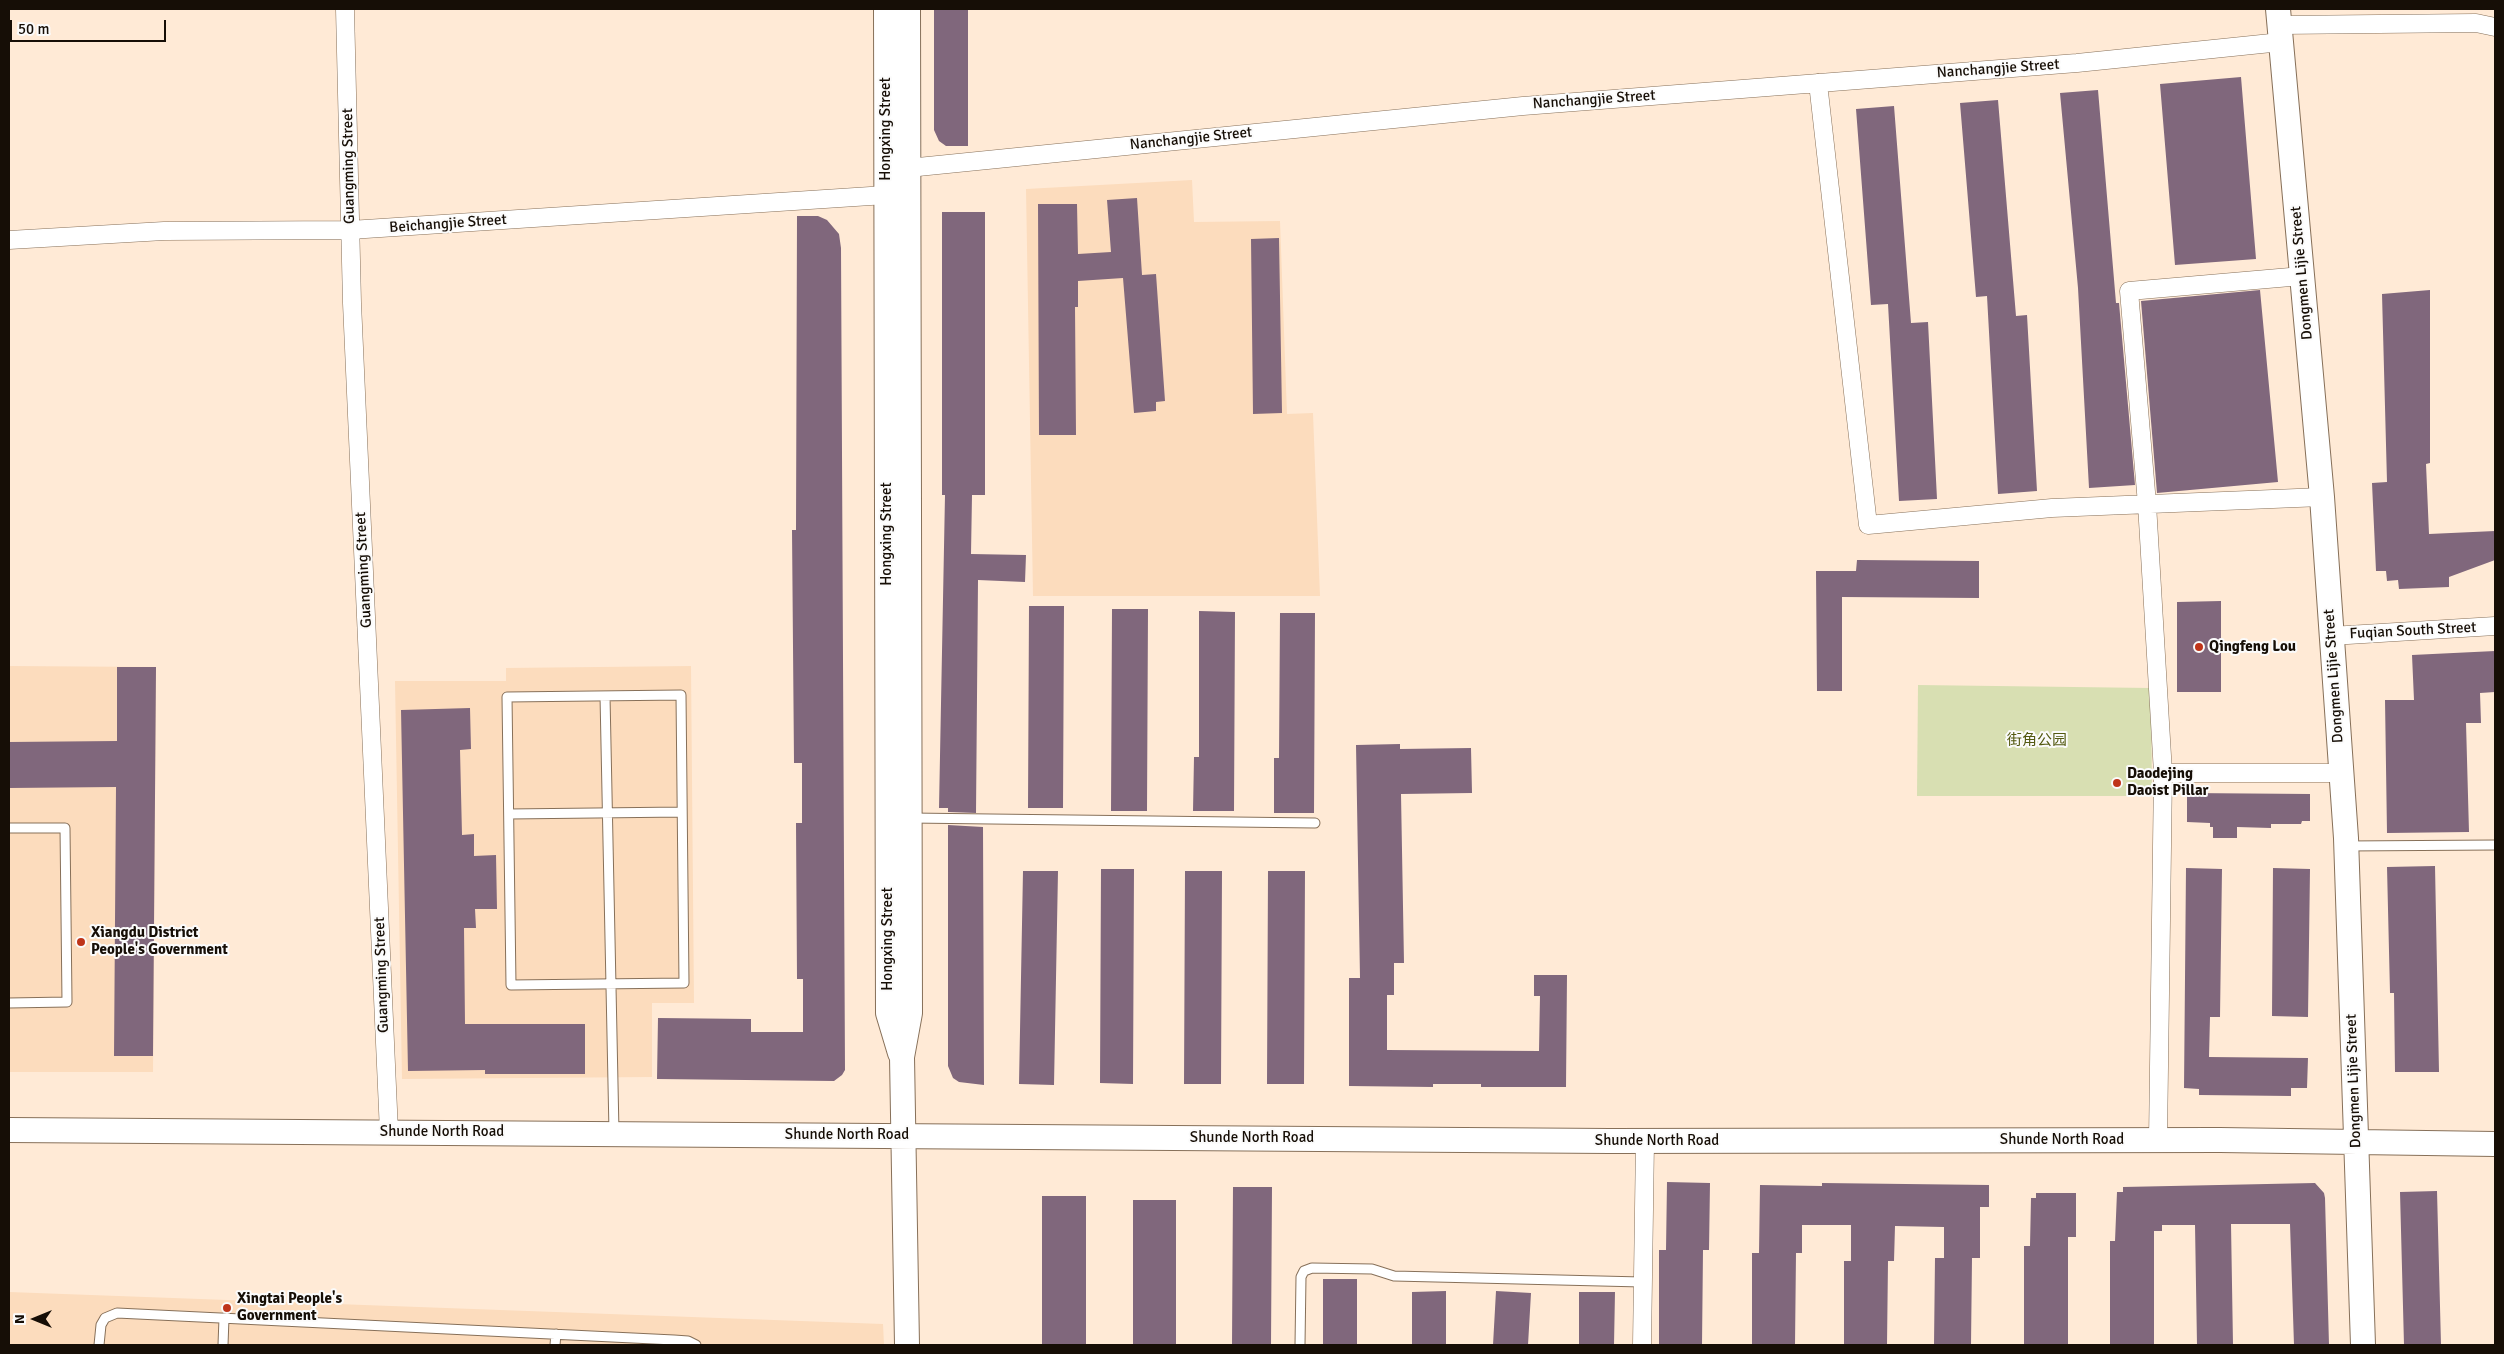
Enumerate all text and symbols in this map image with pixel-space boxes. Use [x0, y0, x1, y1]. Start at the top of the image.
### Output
scale bar [12, 10, 169, 42]
text: 50 m [18, 20, 49, 38]
street label: Nanchangjie Street [1936, 56, 2060, 82]
street label: Hongxing Street [877, 77, 895, 181]
street label: Nanchangjie Street [1532, 87, 1656, 113]
street label: Guangming Street [339, 108, 359, 224]
street label: Nanchangjie Street [1129, 124, 1253, 154]
street label: Dongmen Lijie Street [2287, 205, 2317, 341]
street label: Beichangjie Street [389, 211, 507, 237]
street label: Hongxing Street [878, 482, 896, 586]
street label: Guangming Street [352, 512, 376, 628]
street label: Dongmen Lijie Street [2320, 608, 2348, 744]
street label: Fuqian South Street [2349, 619, 2477, 643]
place label: Qingfeng Lou [2209, 638, 2296, 656]
marker: Qingfeng Lou [2193, 641, 2205, 653]
park label: 街角公园 [2007, 732, 2067, 750]
place label: Daodejing Daoist Pillar [2127, 765, 2209, 800]
marker: Daodejing Daoist Pillar [2111, 777, 2123, 789]
street label: Hongxing Street [879, 887, 897, 991]
street label: Guangming Street [371, 917, 393, 1033]
place label: Xiangdu District People's Government [91, 924, 228, 959]
marker: Xiangdu District People's Government [75, 936, 87, 948]
street label: Dongmen Lijie Street [2343, 1014, 2365, 1148]
street label: Shunde North Road [380, 1123, 504, 1141]
street label: Shunde North Road [785, 1126, 909, 1144]
street label: Shunde North Road [1190, 1129, 1314, 1147]
street label: Shunde North Road [2000, 1131, 2124, 1149]
street label: Shunde North Road [1595, 1132, 1719, 1150]
place label: Xingtai People's Government [237, 1290, 342, 1325]
north arrow [10, 1294, 60, 1344]
marker: Xingtai People's Government [221, 1302, 233, 1314]
text: N [11, 1314, 28, 1324]

